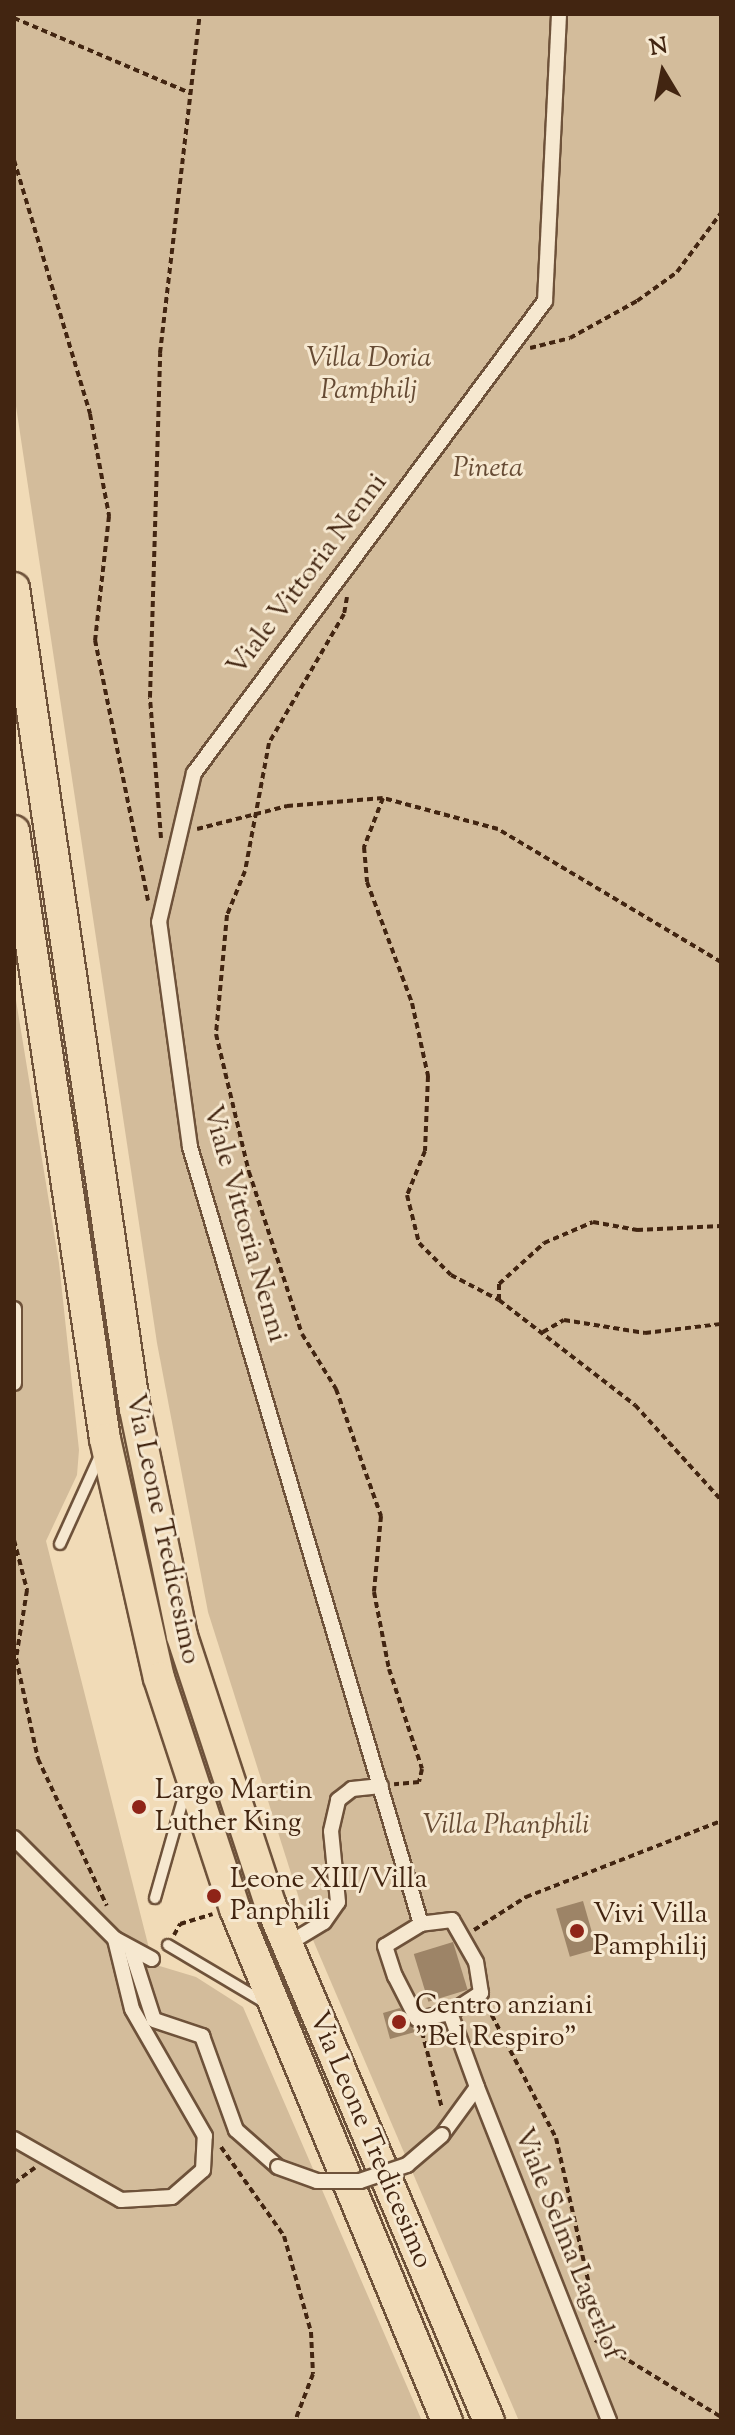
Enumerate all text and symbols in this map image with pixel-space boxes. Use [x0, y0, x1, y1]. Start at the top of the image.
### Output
text: N [647, 31, 670, 66]
north arrow [623, 32, 703, 112]
park label: Villa Doria Pamphilj [307, 342, 431, 408]
park label: Pineta [453, 452, 523, 486]
street label: Viale Vittoria Nenni [221, 467, 395, 683]
street label: Viale Vittoria Nenni [194, 1102, 294, 1346]
street label: Via Leone Tredicesimo [117, 1391, 207, 1667]
place label: Largo Martin Luther King [155, 1774, 313, 1840]
marker: Largo Martin Luther King [130, 1798, 148, 1816]
park label: Villa Phanphili [423, 1809, 589, 1843]
place label: Leone XIII/Villa Panphili [230, 1863, 427, 1929]
marker: Leone XIII/Villa Panphili [205, 1887, 223, 1905]
place label: Vivi Villa Pamphilij [593, 1898, 708, 1964]
marker: Vivi Villa Pamphilij [568, 1922, 586, 1940]
place label: Centro anziani "Bel Respiro" [415, 1989, 593, 2055]
street label: Via Leone Tredicesimo [301, 2007, 439, 2273]
marker: Centro anziani "Bel Respiro" [390, 2013, 408, 2031]
street label: Viale Selma Lagerlof [505, 2123, 629, 2365]

